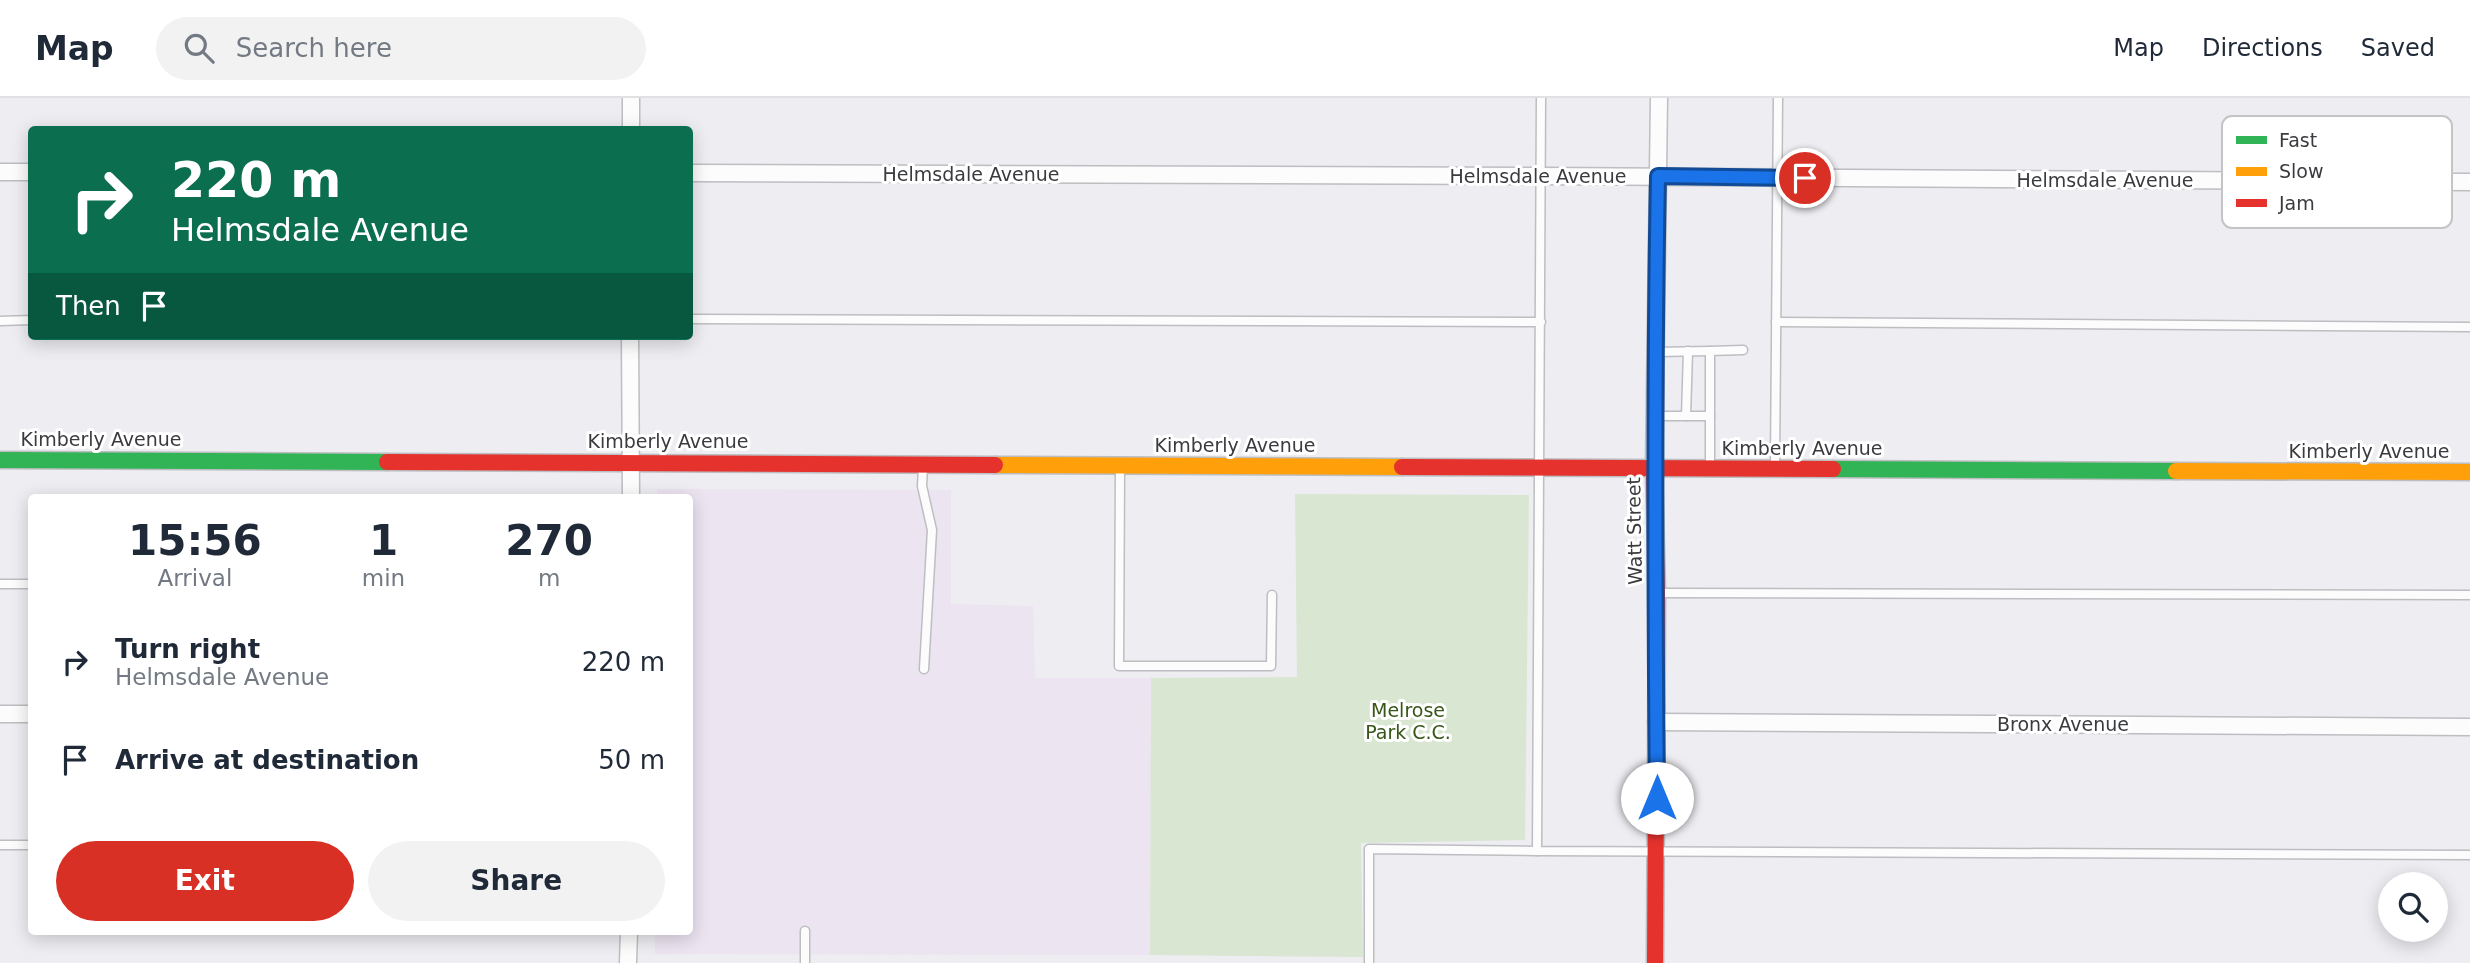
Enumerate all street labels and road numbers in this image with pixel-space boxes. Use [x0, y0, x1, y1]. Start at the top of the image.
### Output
street label: Helmsdale Avenue [883, 163, 1059, 185]
street label: Helmsdale Avenue [1450, 165, 1626, 187]
street label: Helmsdale Avenue [2017, 169, 2193, 191]
street label: Kimberly Avenue [21, 428, 181, 450]
street label: Kimberly Avenue [588, 430, 748, 452]
street label: Kimberly Avenue [1155, 434, 1315, 456]
street label: Kimberly Avenue [1722, 437, 1882, 459]
street label: Kimberly Avenue [2289, 440, 2449, 462]
street label: Watt Street [1622, 477, 1646, 585]
street label: Bronx Avenue [1997, 713, 2129, 735]

